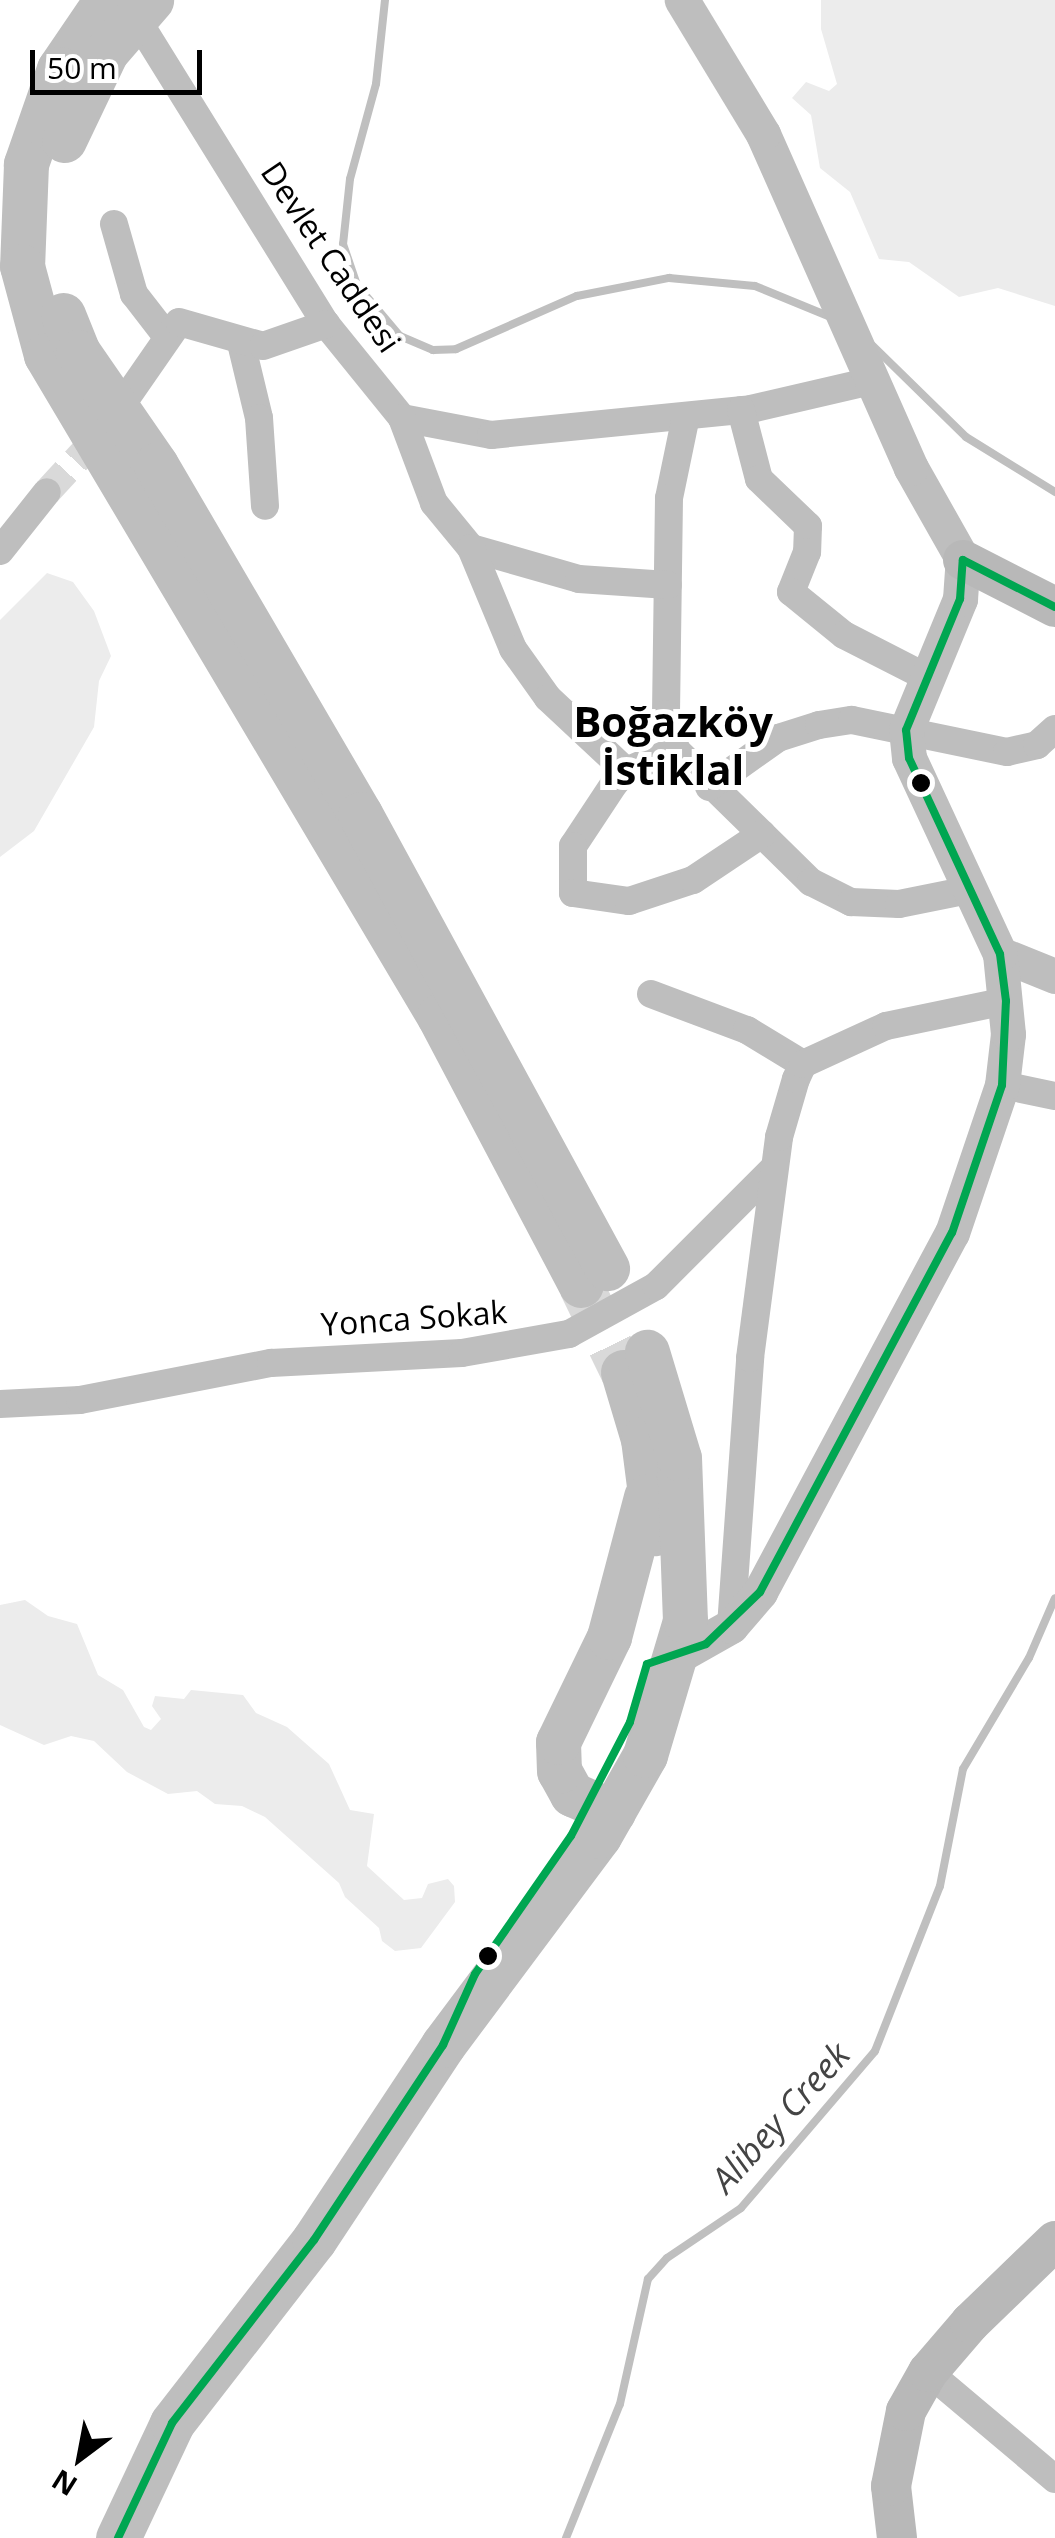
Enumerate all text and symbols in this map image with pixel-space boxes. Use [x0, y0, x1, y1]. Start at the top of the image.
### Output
scale bar [35, 30, 208, 92]
text: 50 m [47, 47, 117, 88]
street label: Devlet Caddesi [253, 155, 409, 359]
district label: Boğazköy İstiklal [573, 696, 773, 794]
unlabelled marker [911, 773, 931, 793]
street label: Yonca Sokak [320, 1292, 508, 1344]
unlabelled marker [478, 1946, 498, 1966]
water label: Alibey Creek [702, 2034, 858, 2200]
north arrow [30, 2408, 130, 2508]
text: N [44, 2461, 84, 2506]

